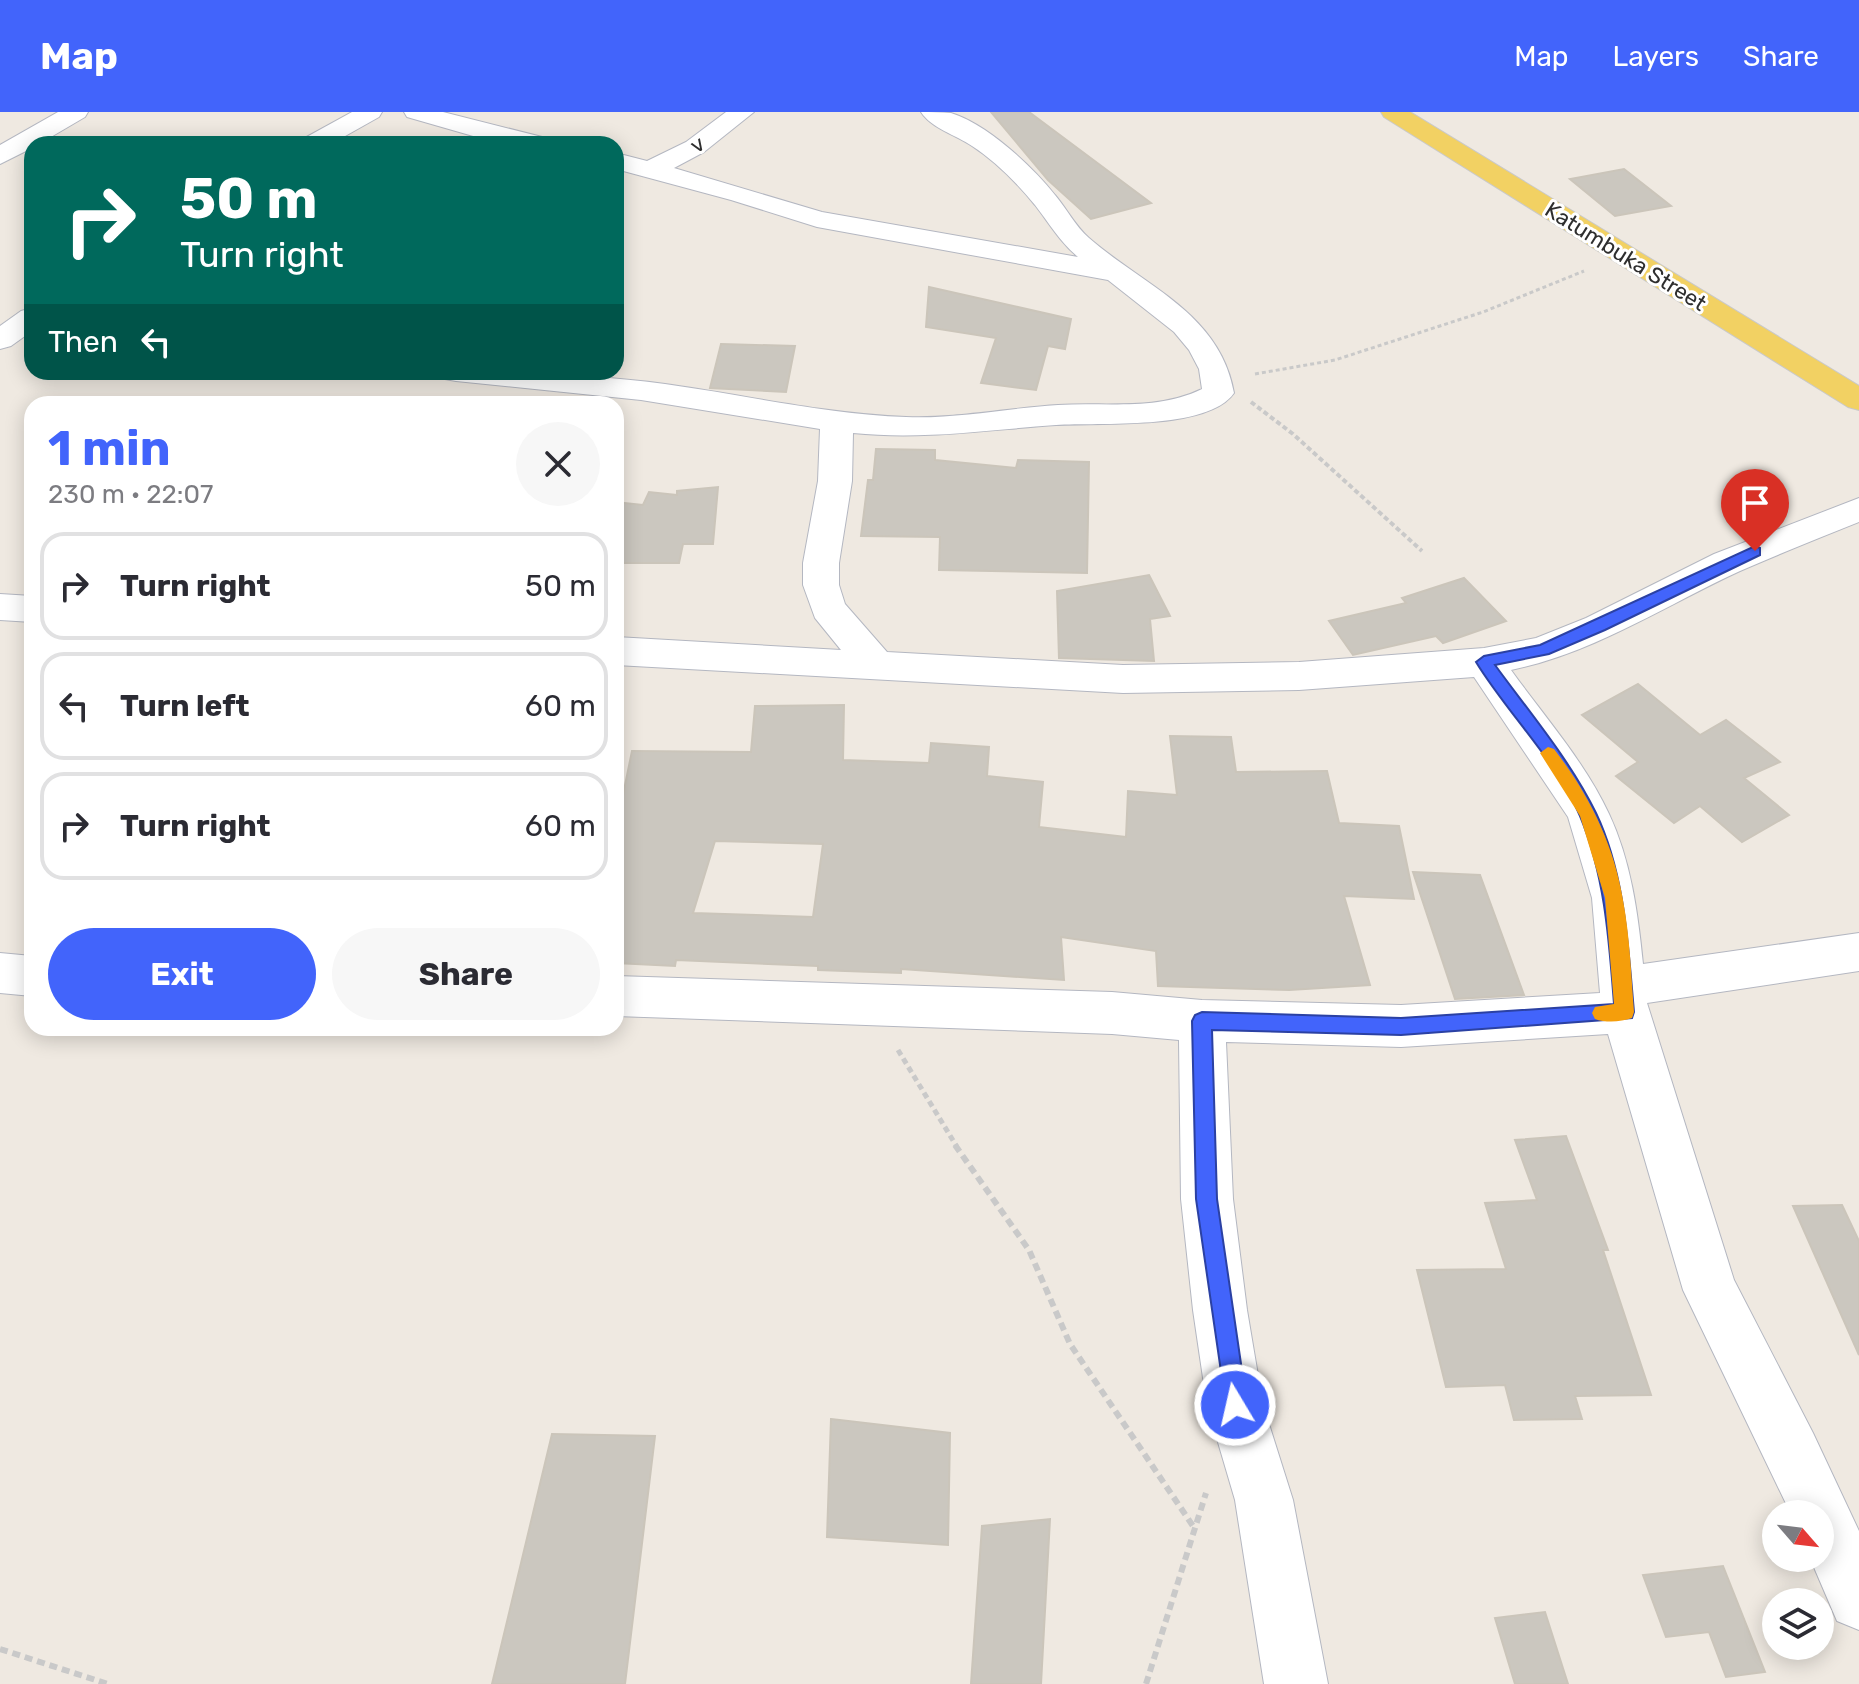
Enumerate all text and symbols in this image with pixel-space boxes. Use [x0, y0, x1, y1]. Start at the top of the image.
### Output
text: Map [40, 33, 118, 79]
text: Map [1514, 40, 1569, 73]
text: Layers [1613, 40, 1699, 73]
text: Share [1743, 40, 1819, 73]
street label: v [685, 130, 710, 159]
text: 50 m [180, 166, 317, 232]
icon: right [48, 168, 152, 272]
street label: Katumbuka Street [1540, 196, 1712, 317]
text: Turn right [180, 233, 344, 276]
icon: left [134, 320, 178, 364]
text: Then [48, 324, 118, 360]
text: 1 min [48, 420, 171, 477]
button: close [516, 422, 600, 506]
pin [1721, 469, 1789, 551]
text: 230 m · 22:07 [48, 479, 213, 510]
icon: arrive [1733, 481, 1777, 525]
icon: right [52, 564, 96, 608]
text: Turn right [120, 568, 271, 604]
text: 50 m [525, 568, 596, 604]
icon: left [52, 684, 96, 728]
text: Turn left [120, 688, 250, 724]
text: 60 m [525, 688, 596, 724]
icon: right [52, 804, 96, 848]
text: Turn right [120, 808, 271, 844]
text: 60 m [525, 808, 596, 844]
button: Exit [48, 928, 316, 1020]
button: Share [332, 928, 600, 1020]
position arrow [1193, 1363, 1277, 1447]
north arrow [1762, 1500, 1834, 1572]
map controls [1762, 1500, 1834, 1660]
button: layers [1762, 1588, 1834, 1660]

